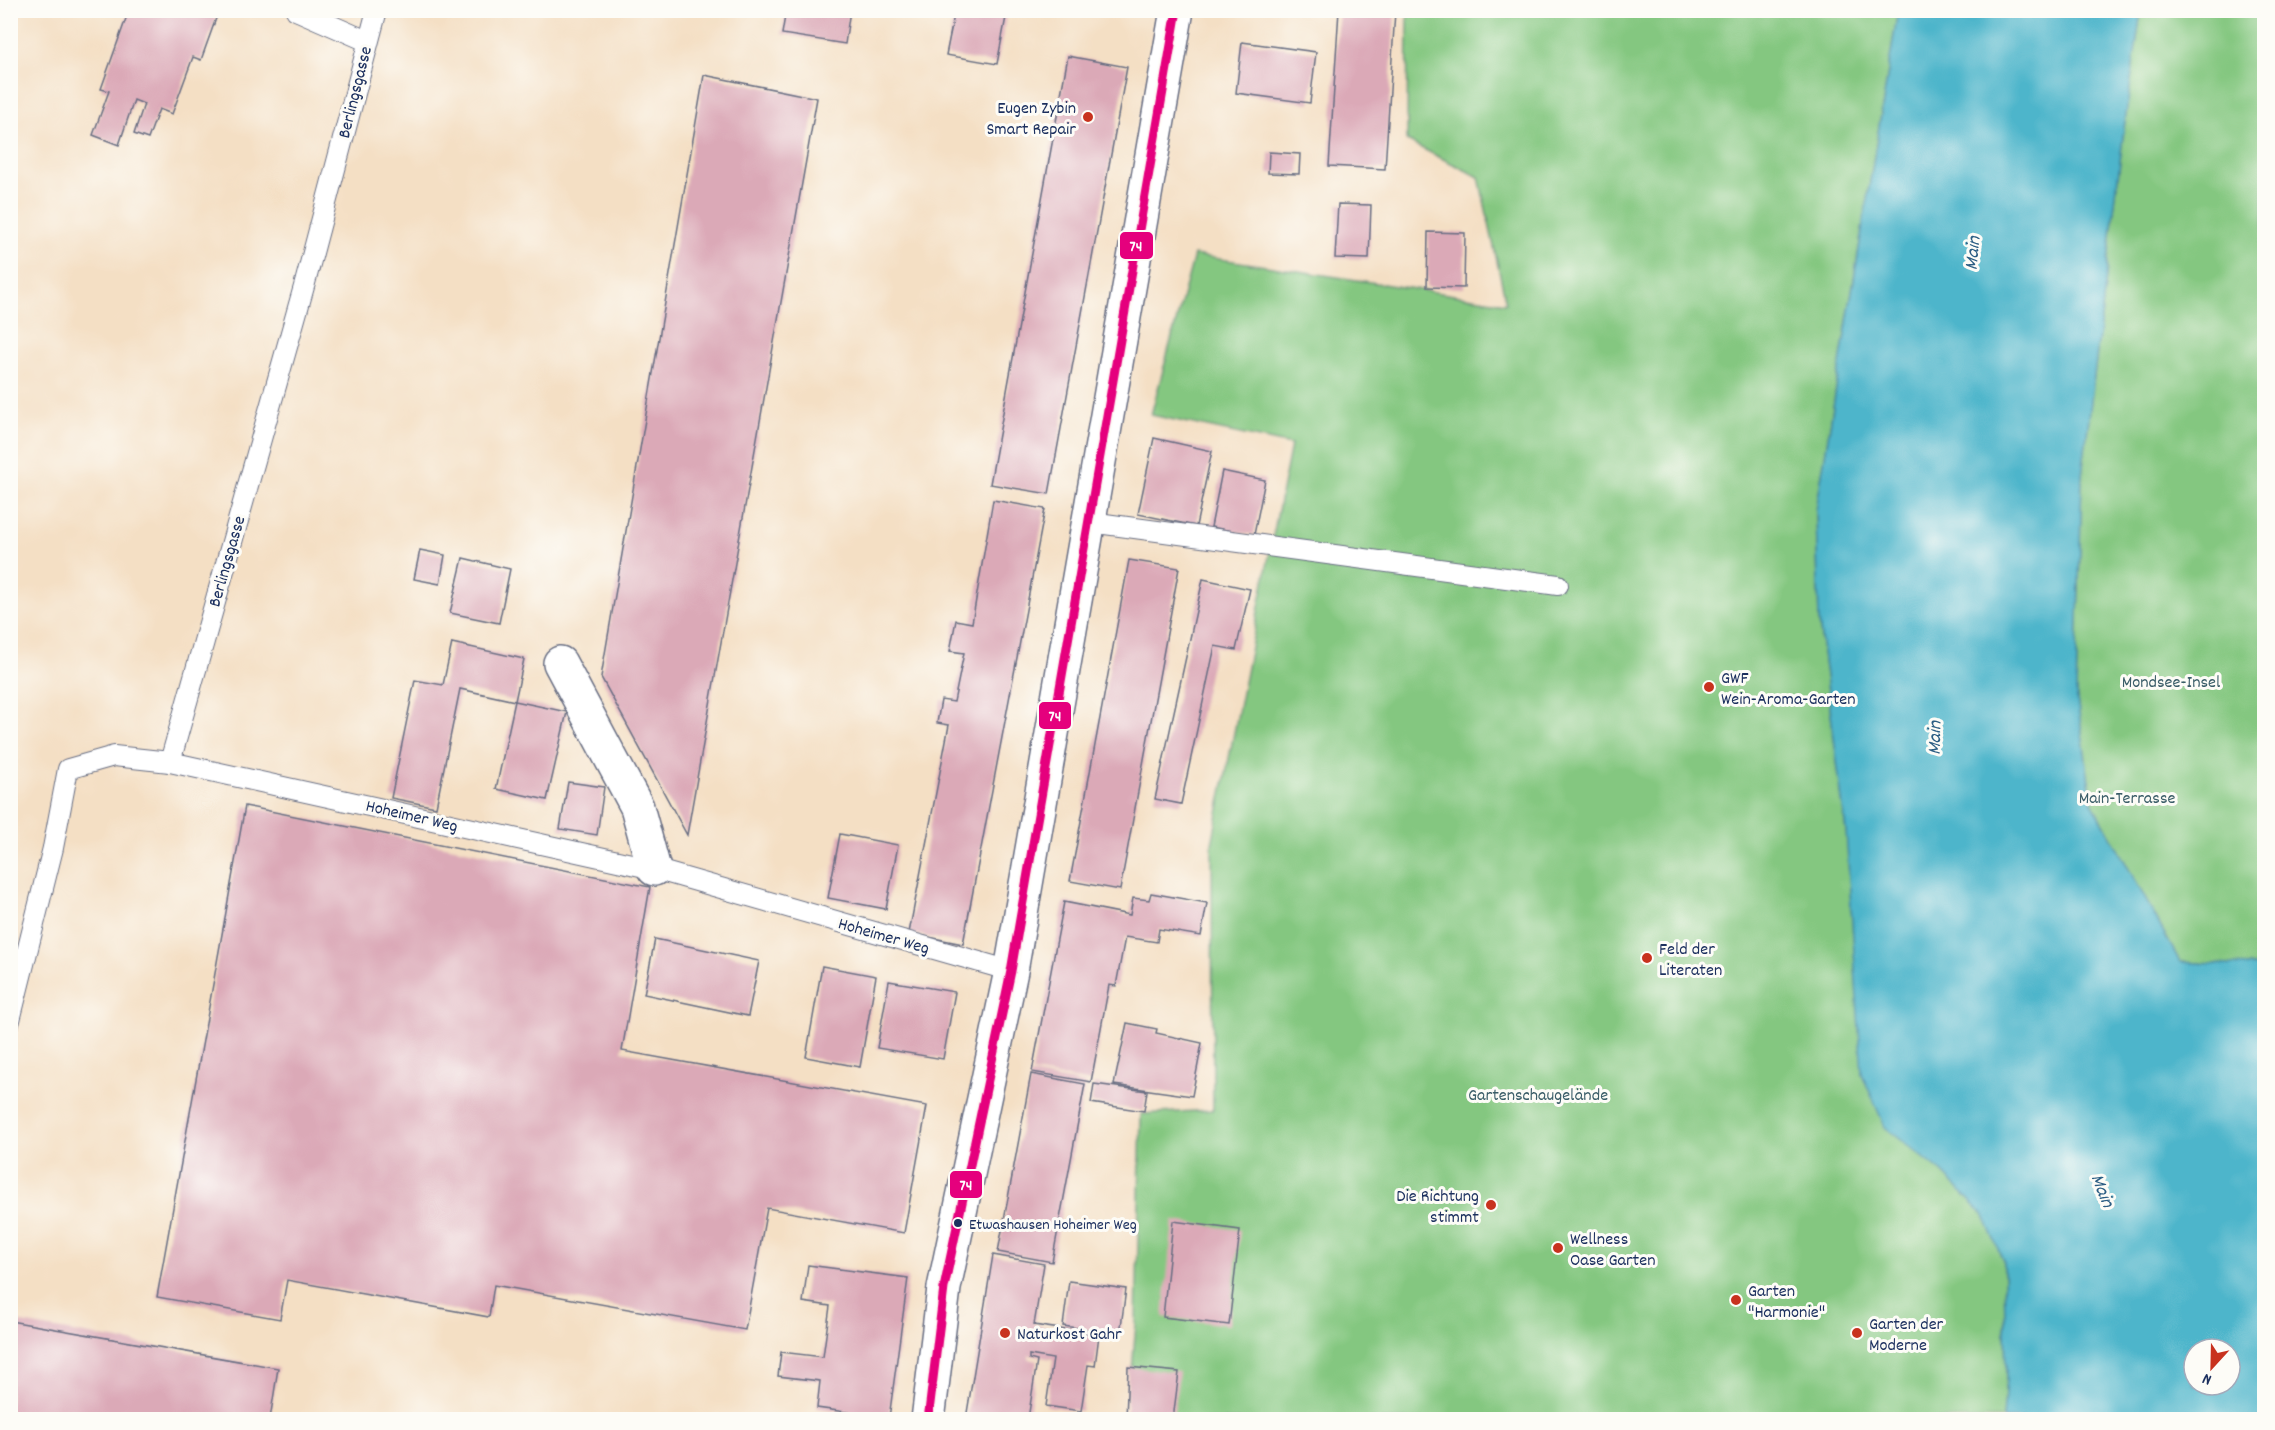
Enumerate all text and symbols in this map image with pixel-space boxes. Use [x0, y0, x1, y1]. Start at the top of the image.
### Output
street label: Berlingsgasse [333, 44, 380, 141]
place label: Eugen Zybin Smart Repair [986, 97, 1076, 143]
marker: Eugen Zybin Smart Repair [1081, 110, 1095, 124]
line badge: 74 [1119, 231, 1154, 260]
water label: Main [1959, 234, 1989, 271]
text: 74 [1130, 236, 1142, 259]
street label: Berlingsgasse [203, 513, 253, 610]
place label: GWF Wein-Aroma-Garten [1721, 667, 1856, 713]
park label: Mondsee-Insel [2122, 671, 2221, 696]
marker: GWF Wein-Aroma-Garten [1702, 680, 1716, 694]
line badge: 74 [1038, 701, 1072, 730]
text: 74 [1049, 706, 1061, 729]
water label: Main [1922, 720, 1950, 755]
park label: Main-Terrasse [2079, 787, 2175, 812]
street label: Hoheimer Weg [363, 795, 460, 840]
street label: Hoheimer Weg [835, 912, 932, 962]
place label: Feld der Literaten [1659, 938, 1722, 984]
marker: Feld der Literaten [1640, 951, 1654, 965]
park label: Gartenschaugelände [1468, 1084, 1608, 1109]
line badge: 74 [949, 1170, 983, 1199]
water label: Main [2082, 1170, 2121, 1213]
text: 74 [960, 1175, 972, 1198]
place label: Die Richtung stimmt [1396, 1185, 1479, 1231]
marker: Die Richtung stimmt [1484, 1198, 1498, 1212]
place label: Etwashausen Hoheimer Weg [969, 1214, 1137, 1237]
marker: Etwashausen Hoheimer Weg [952, 1217, 964, 1229]
place label: Wellness Oase Garten [1570, 1228, 1655, 1274]
marker: Wellness Oase Garten [1551, 1241, 1565, 1255]
place label: Garten "Harmonie" [1748, 1280, 1825, 1326]
marker: Garten "Harmonie" [1729, 1293, 1743, 1307]
place label: Garten der Moderne [1869, 1313, 1944, 1359]
place label: Naturkost Gahr [1017, 1323, 1122, 1348]
marker: Naturkost Gahr [998, 1326, 1012, 1340]
marker: Garten der Moderne [1850, 1326, 1864, 1340]
north arrow [2182, 1337, 2242, 1397]
text: N [2199, 1366, 2215, 1391]

